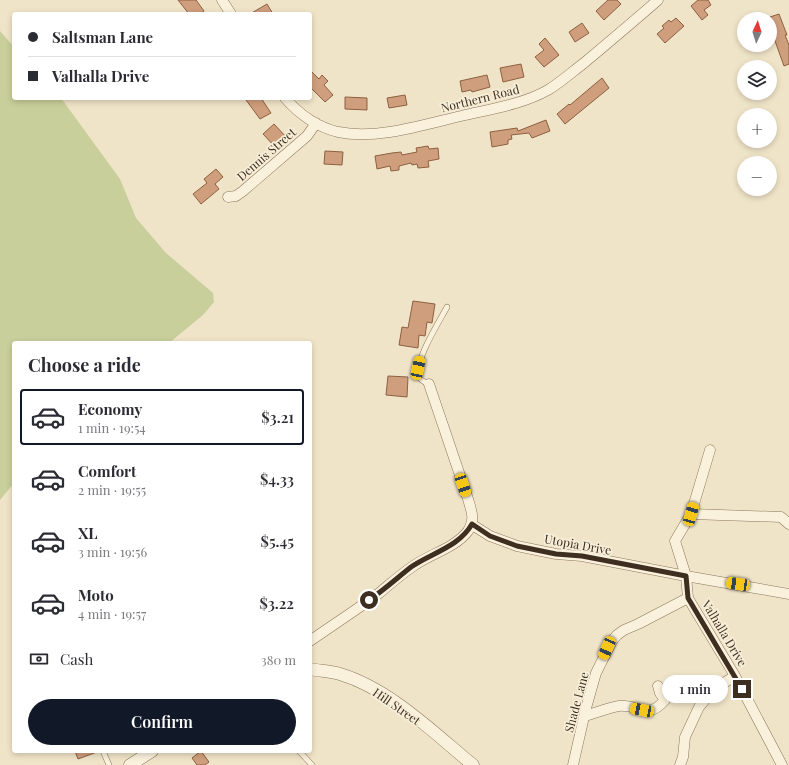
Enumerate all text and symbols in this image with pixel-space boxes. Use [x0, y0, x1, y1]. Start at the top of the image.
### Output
north arrow [737, 12, 777, 52]
map controls [737, 12, 777, 196]
text: Saltsman Lane [52, 27, 153, 47]
button: layers [737, 60, 777, 100]
text: Valhalla Drive [52, 66, 149, 86]
street label: Northern Road [439, 81, 521, 115]
button: + [737, 108, 777, 148]
street label: Dennis Street [233, 123, 299, 184]
button: − [737, 156, 777, 196]
text: Choose a ride [28, 353, 141, 377]
car [410, 355, 426, 381]
icon: car [30, 399, 66, 435]
text: Economy [78, 399, 142, 419]
text: $3.21 [261, 407, 294, 427]
text: 1 min · 19:54 [78, 419, 146, 436]
icon: car [30, 461, 66, 497]
text: Comfort [78, 461, 136, 481]
text: $4.33 [260, 469, 294, 489]
car [453, 472, 473, 498]
text: 2 min · 19:55 [78, 481, 146, 498]
car [682, 501, 700, 527]
icon: car [30, 523, 66, 559]
text: XL [78, 523, 98, 543]
street label: Utopia Drive [543, 530, 613, 558]
text: $5.45 [261, 531, 294, 551]
text: 3 min · 19:56 [78, 543, 147, 560]
car [725, 576, 751, 592]
icon: car [30, 585, 66, 621]
text: Moto [78, 585, 114, 605]
route start [360, 591, 378, 609]
text: $3.22 [259, 593, 294, 613]
street label: Valhalla Drive [698, 596, 751, 669]
text: 4 min · 19:57 [78, 605, 146, 622]
car [597, 635, 617, 661]
icon: cash [28, 648, 50, 670]
text: Cash [60, 649, 93, 669]
text: 380 m [261, 651, 296, 668]
street label: Shade Lane [560, 670, 592, 734]
callout: 1 min [662, 675, 728, 703]
text: 1 min [679, 680, 711, 697]
route end [733, 680, 751, 698]
street label: Hill Street [370, 684, 425, 729]
button: Confirm [28, 699, 296, 745]
car [629, 702, 655, 718]

